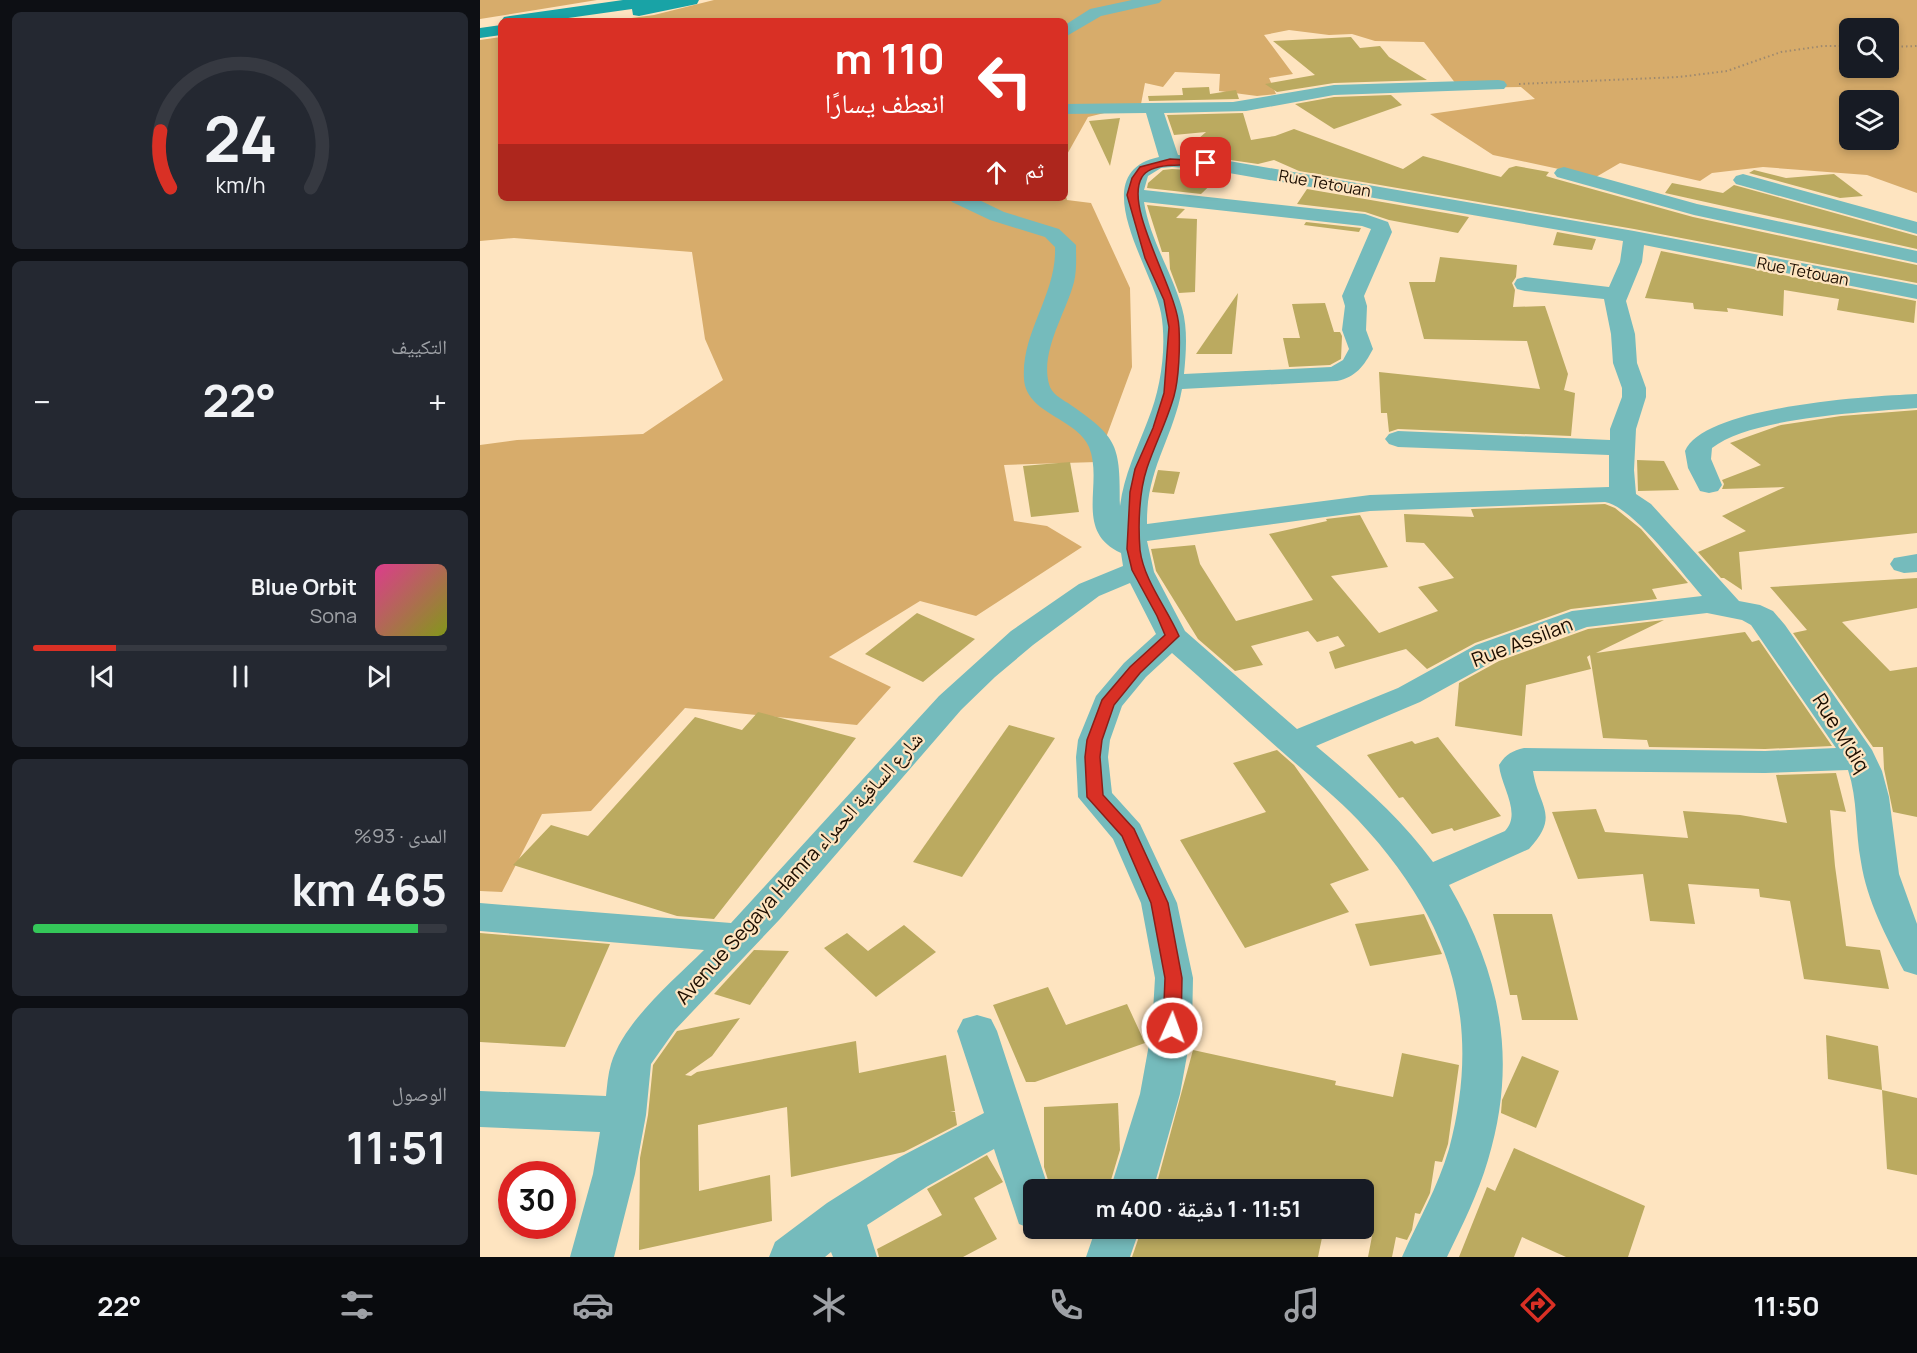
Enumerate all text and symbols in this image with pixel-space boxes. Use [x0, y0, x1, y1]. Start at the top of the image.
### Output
map controls [1839, 18, 1899, 150]
button: search [1839, 18, 1899, 78]
text: 110 m [834, 29, 945, 87]
icon: left [966, 42, 1044, 120]
text: انعطف يسارًا [825, 84, 945, 121]
button: layers [1839, 90, 1899, 150]
text: 24 [203, 95, 277, 181]
pin [1180, 137, 1231, 188]
icon: arrive [1189, 146, 1222, 179]
text: ثم [1025, 155, 1044, 185]
icon: ahead [980, 156, 1013, 189]
street label: Rue Tetouan [1277, 164, 1373, 202]
text: km/h [215, 170, 265, 199]
street label: Rue Tetouan [1755, 251, 1851, 291]
text: التكييف [391, 333, 447, 360]
text: 22° [202, 369, 276, 431]
text: − [33, 379, 51, 424]
text: + [428, 379, 447, 424]
text: Blue Orbit [251, 572, 357, 602]
text: Sona [310, 602, 357, 629]
street label: Rue Assilan [1467, 610, 1576, 673]
icon: previous [86, 660, 119, 693]
icon: pause [224, 660, 257, 693]
icon: next [362, 660, 395, 693]
street label: Rue M'diq [1807, 688, 1876, 777]
street label: Avenue Segaya Hamra شارع الساقية الحمراء [669, 726, 928, 1010]
text: المدى · 93% [354, 822, 447, 849]
text: 465 km [292, 858, 447, 920]
position arrow [1140, 996, 1204, 1060]
text: الوصول [392, 1080, 447, 1107]
text: 11:51 [346, 1116, 447, 1178]
speed limit sign: 30 [498, 1161, 576, 1239]
text: 11:51 · 1 دقيقة · 400 m [1096, 1194, 1301, 1224]
icon: filters [336, 1284, 378, 1326]
icon: car [572, 1284, 614, 1326]
icon: climate [808, 1284, 850, 1326]
icon: phone [1045, 1284, 1087, 1326]
icon: music [1281, 1284, 1323, 1326]
icon: directions [1517, 1284, 1559, 1326]
text: 22° [97, 1287, 142, 1324]
text: 11:50 [1753, 1287, 1820, 1324]

